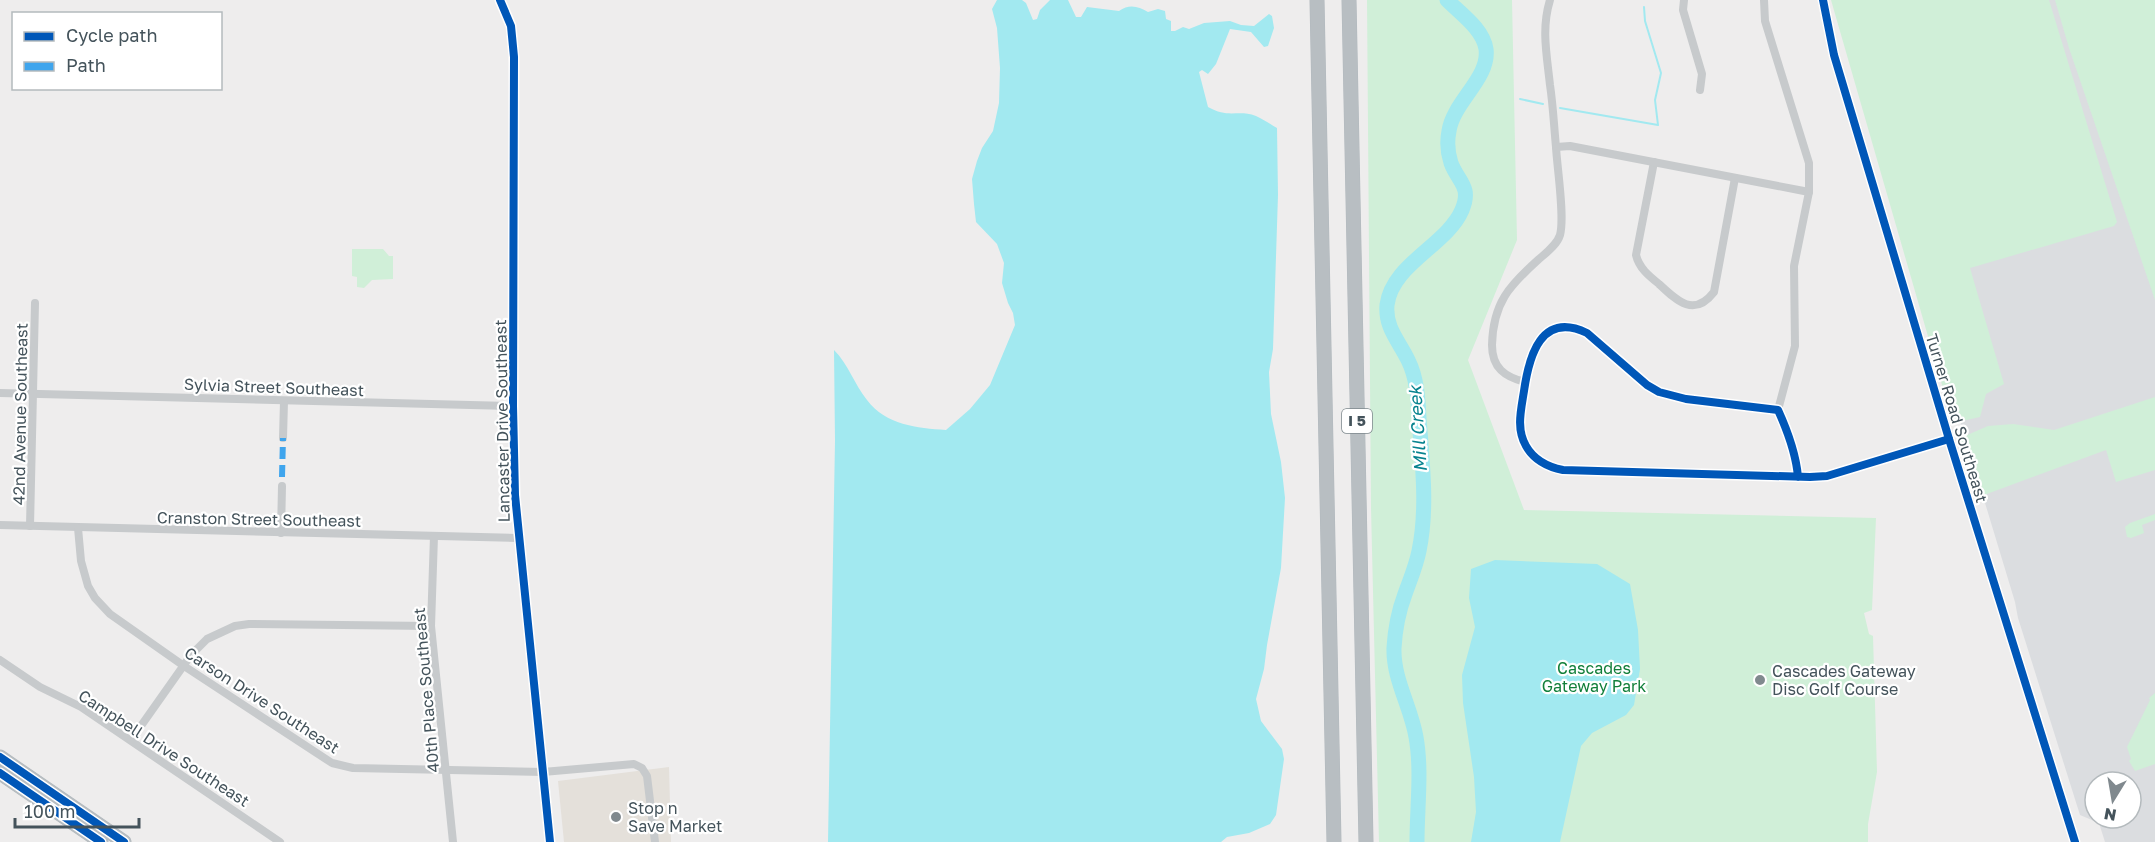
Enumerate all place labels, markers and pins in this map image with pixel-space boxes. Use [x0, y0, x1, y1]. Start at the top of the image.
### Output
place label: Cascades Gateway Disc Golf Course [1772, 661, 1916, 699]
marker: Cascades Gateway Disc Golf Course [1753, 673, 1767, 687]
place label: Stop n Save Market [628, 798, 722, 836]
marker: Stop n Save Market [609, 810, 623, 824]

